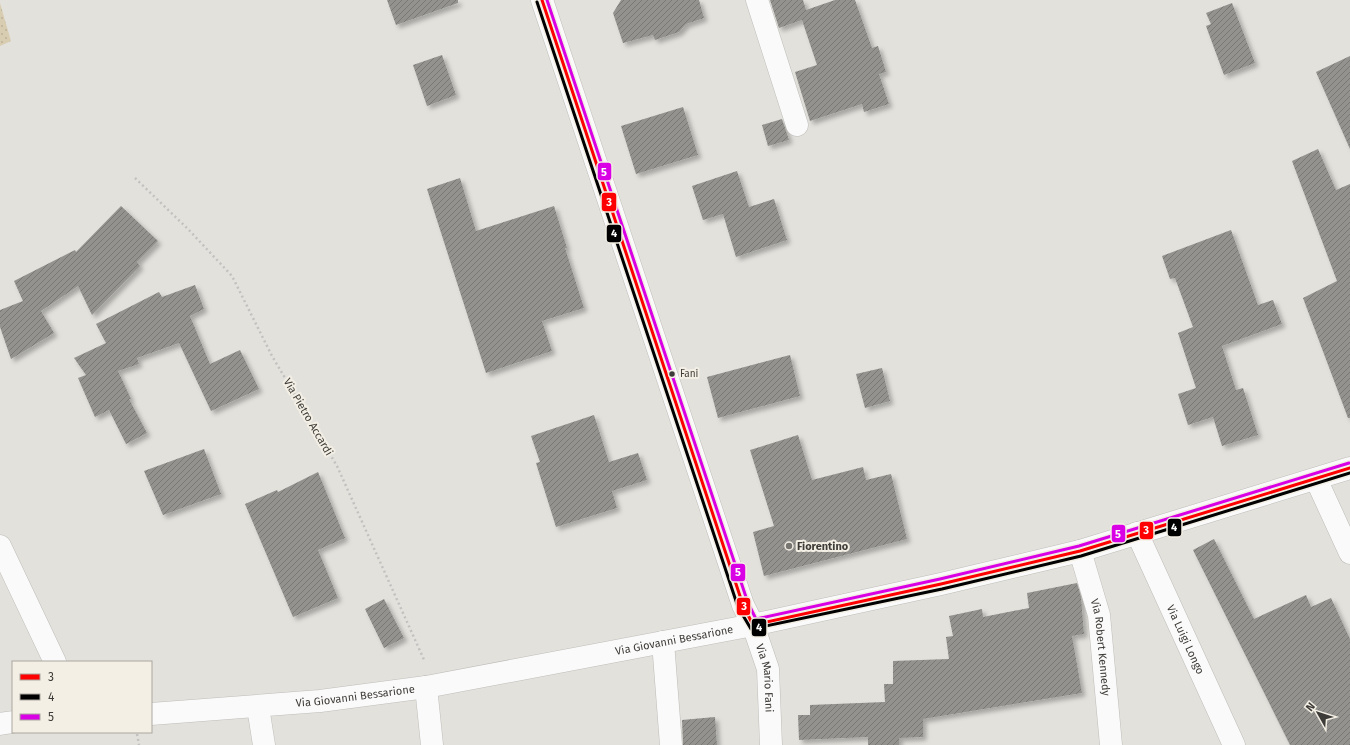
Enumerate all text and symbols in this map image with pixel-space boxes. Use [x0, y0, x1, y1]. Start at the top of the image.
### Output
line badge: 5 [597, 162, 612, 181]
text: 5 [601, 166, 607, 179]
line badge: 3 [601, 192, 617, 212]
text: 3 [605, 196, 612, 209]
line badge: 4 [606, 224, 622, 243]
text: 4 [611, 227, 617, 240]
place label: Fani [680, 368, 699, 380]
marker: Fani [667, 369, 677, 379]
street label: Via Pietro Accardi [281, 376, 335, 458]
line badge: 4 [1167, 518, 1182, 537]
line badge: 3 [1139, 521, 1154, 540]
text: 4 [1171, 521, 1177, 534]
line badge: 5 [1111, 524, 1126, 543]
text: 3 [1142, 524, 1149, 537]
text: 5 [1115, 528, 1121, 541]
place label: Fiorentino [797, 540, 849, 553]
marker: Fiorentino [784, 541, 794, 551]
line badge: 5 [730, 563, 746, 582]
text: 5 [735, 566, 741, 579]
line badge: 3 [736, 597, 751, 616]
street label: Via Robert Kennedy [1088, 597, 1113, 697]
text: 3 [740, 600, 747, 613]
street label: Via Luigi Longo [1164, 603, 1207, 676]
line badge: 4 [751, 618, 767, 637]
text: 4 [756, 621, 762, 634]
street label: Via Giovanni Bessarione [614, 622, 734, 657]
street label: Via Mario Fani [753, 642, 776, 713]
legend [12, 661, 152, 733]
text: 3 [48, 670, 54, 684]
street label: Via Giovanni Bessarione [295, 682, 415, 709]
text: 4 [48, 690, 55, 704]
north arrow [1298, 693, 1338, 733]
text: N [1303, 700, 1318, 714]
text: 5 [48, 710, 54, 724]

